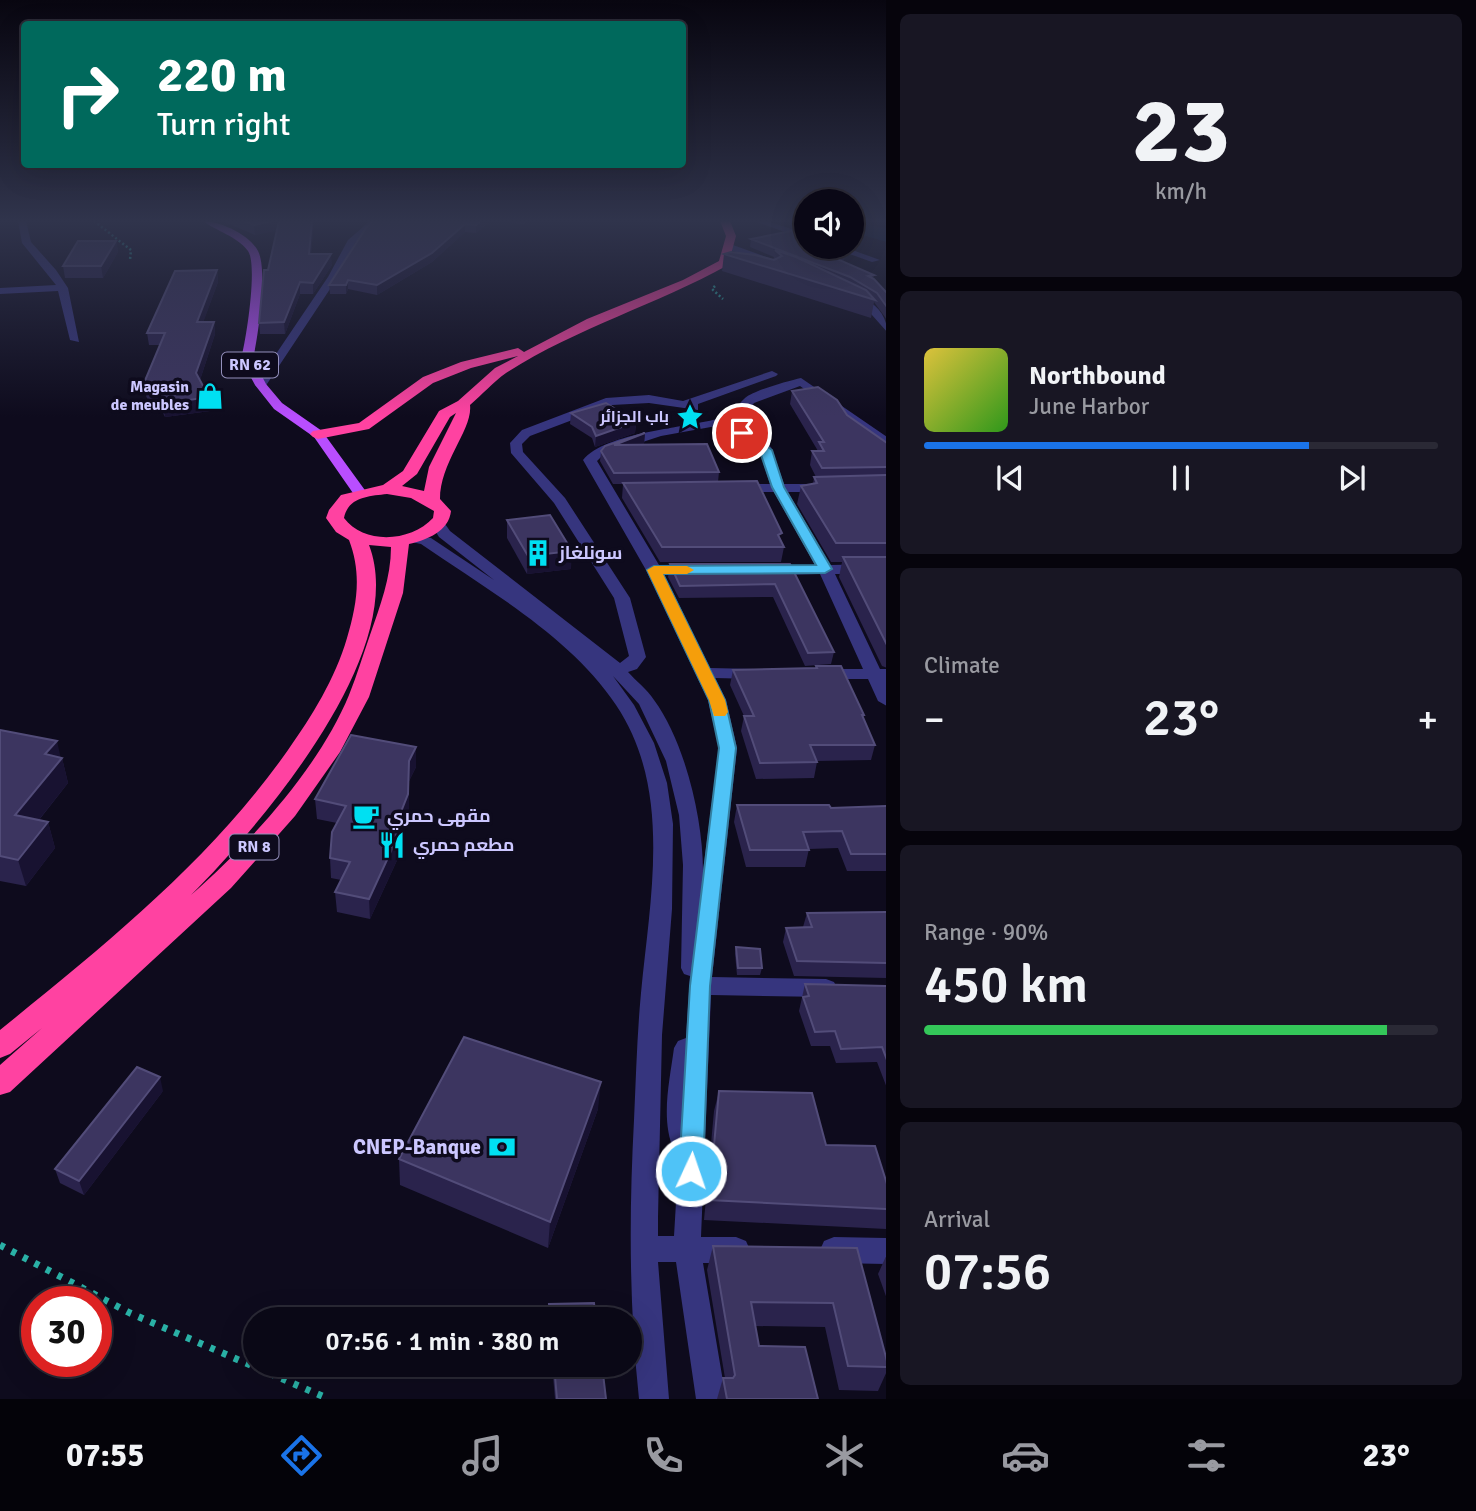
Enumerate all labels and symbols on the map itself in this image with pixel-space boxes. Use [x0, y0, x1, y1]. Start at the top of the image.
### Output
road number: RN 62 [222, 352, 278, 378]
place label: Magasin de meubles [111, 377, 189, 415]
shop icon: Magasin de meubles [195, 381, 225, 411]
place icon: باب الجزائر [675, 402, 705, 432]
pin [712, 403, 772, 463]
place label: باب الجزائر [599, 407, 669, 427]
building icon: سونلغاز [523, 538, 553, 568]
place label: سونلغاز [558, 542, 622, 564]
cafe icon: مقهى حمري [351, 801, 381, 831]
place label: مقهى حمري [387, 805, 491, 830]
restaurant icon: مطعم حمري [377, 830, 407, 860]
road number: RN 8 [230, 834, 278, 860]
place label: مطعم حمري [413, 834, 514, 859]
bank icon: CNEP-Banque [487, 1132, 517, 1162]
place label: CNEP-Banque [353, 1134, 481, 1160]
position arrow [654, 1134, 728, 1208]
speed limit sign: 30 [21, 1286, 112, 1377]

